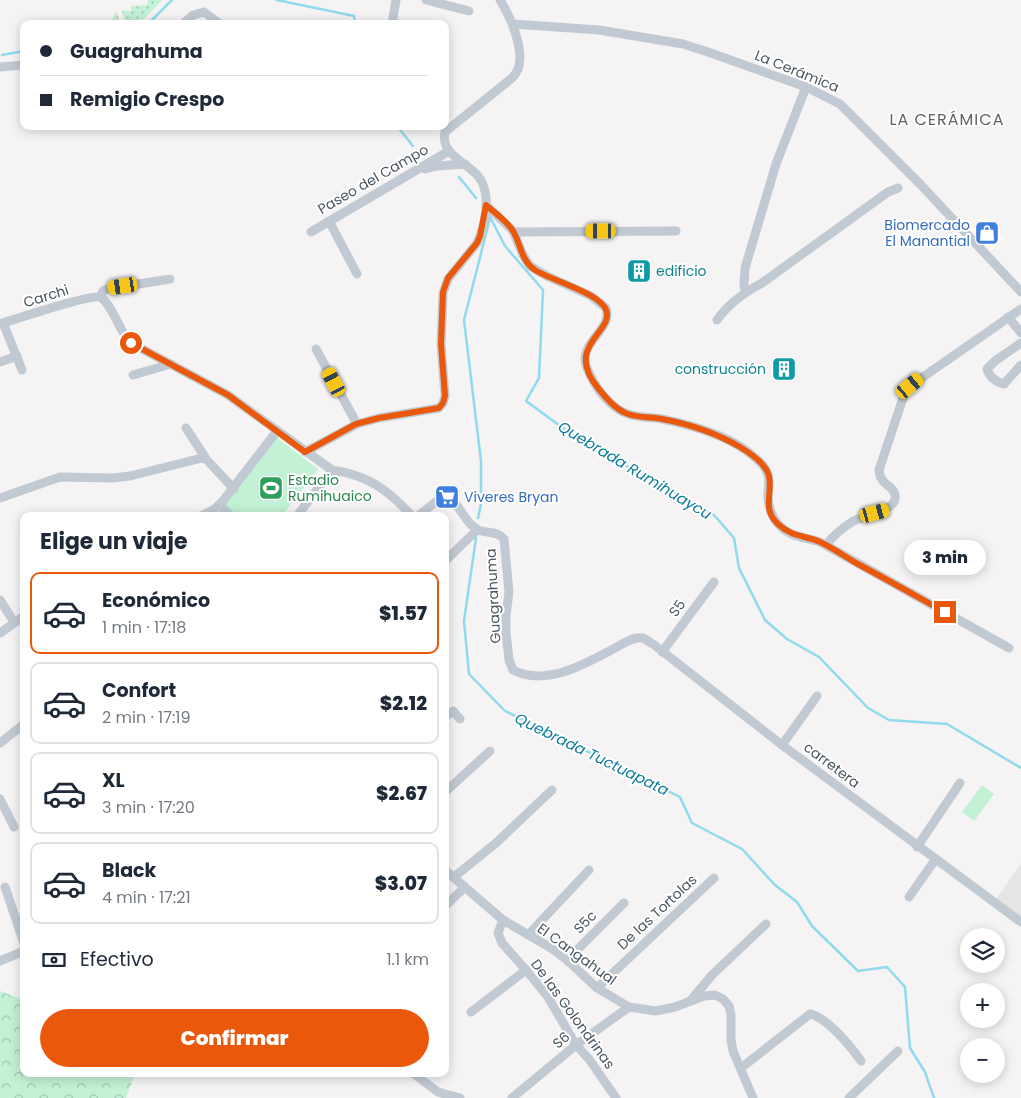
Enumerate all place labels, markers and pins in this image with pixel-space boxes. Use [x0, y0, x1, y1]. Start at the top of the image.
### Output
place label: Biomercado El Manantial [884, 215, 970, 251]
shop icon: Biomercado El Manantial [974, 220, 1000, 246]
building icon: edificio [626, 258, 652, 284]
place label: edificio [656, 261, 707, 281]
building icon: construcción [771, 356, 797, 382]
place label: construcción [675, 359, 766, 379]
place label: Estadio Rumihuaico [288, 470, 372, 506]
sports icon: Estadio Rumihuaico [258, 475, 284, 501]
supermarket icon: Viveres Bryan [434, 484, 460, 510]
place label: Viveres Bryan [464, 487, 559, 507]

